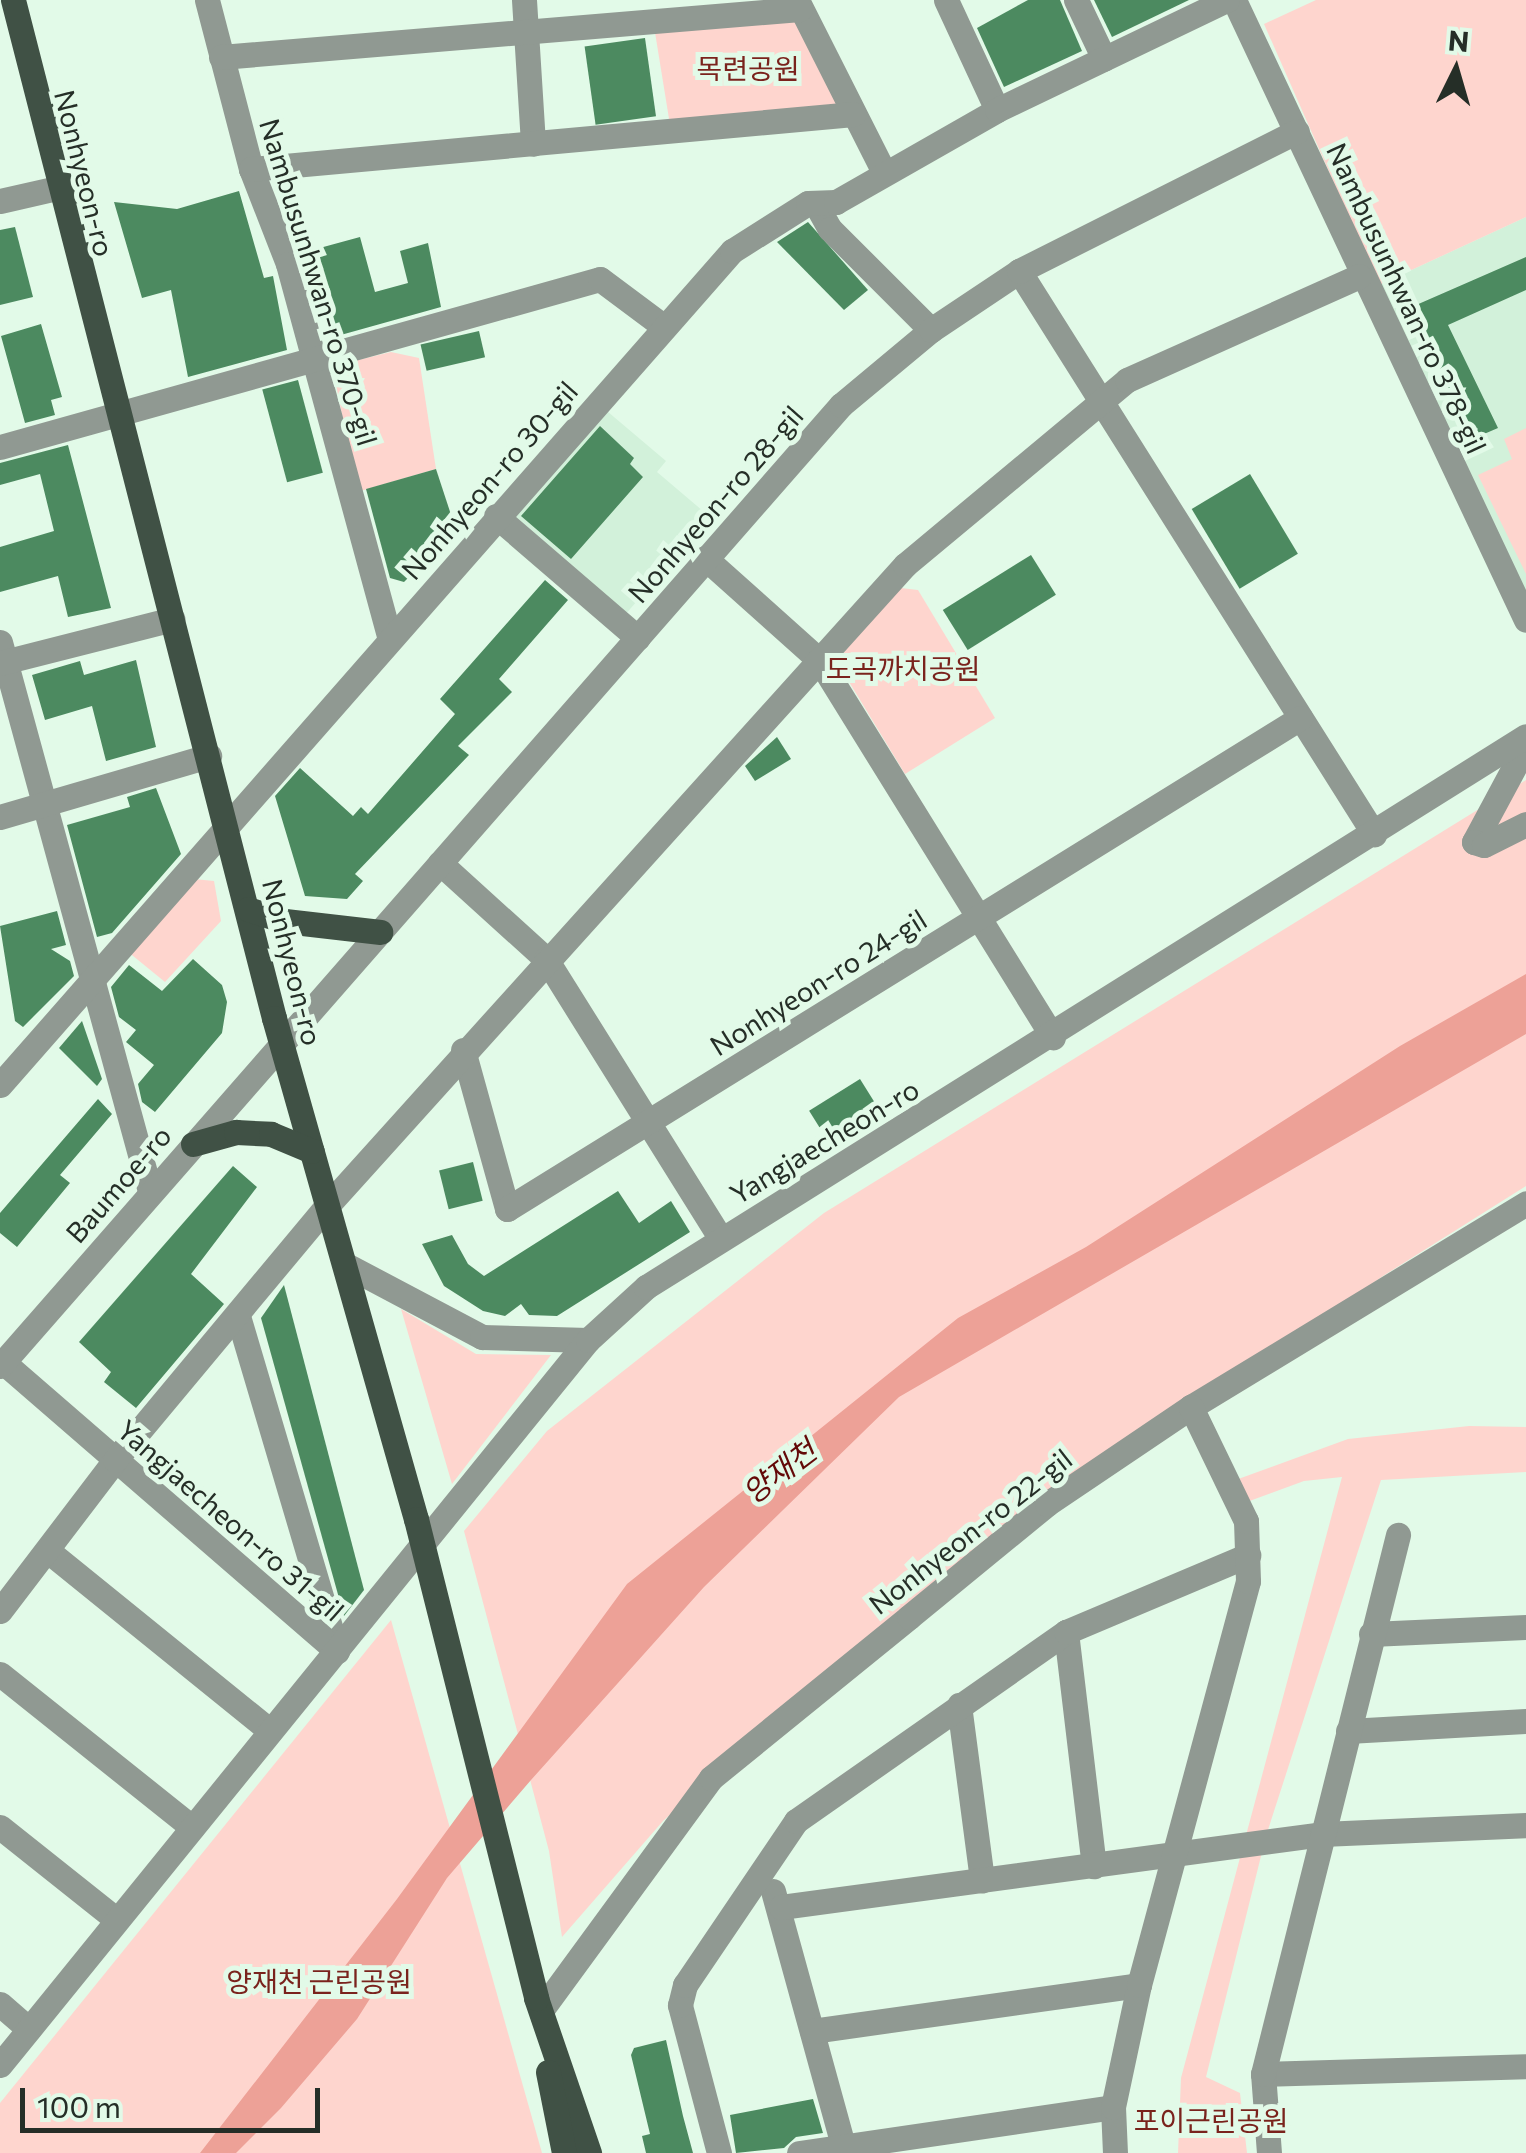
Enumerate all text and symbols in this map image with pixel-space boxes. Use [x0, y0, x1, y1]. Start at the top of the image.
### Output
north arrow [1406, 20, 1506, 120]
text: N [1447, 22, 1471, 58]
park label: 목련공원 [696, 51, 800, 85]
street label: Nonhyeon-ro [48, 86, 122, 260]
street label: Nambusunhwan-ro 370-gil [253, 114, 385, 450]
street label: Nambusunhwan-ro 378-gil [1320, 137, 1494, 459]
street label: Nonhyeon-ro 30-gil [394, 374, 584, 586]
street label: Nonhyeon-ro 28-gil [620, 399, 810, 609]
park label: 도곡까치공원 [826, 651, 980, 685]
street label: Nonhyeon-ro [256, 875, 330, 1049]
street label: Nonhyeon-ro 24-gil [704, 902, 932, 1062]
street label: Yangjaecheon-ro [723, 1071, 925, 1211]
street label: Baumoe-ro [58, 1119, 178, 1249]
street label: Yangjaecheon-ro 31-gil [111, 1412, 351, 1628]
water label: 양재천 [735, 1432, 823, 1510]
street label: Nonhyeon-ro 22-gil [862, 1441, 1078, 1621]
park label: 양재천 근린공원 [226, 1964, 412, 1998]
scale bar [25, 2068, 325, 2130]
text: 100 m [37, 2087, 121, 2124]
park label: 포이근린공원 [1134, 2103, 1288, 2137]

